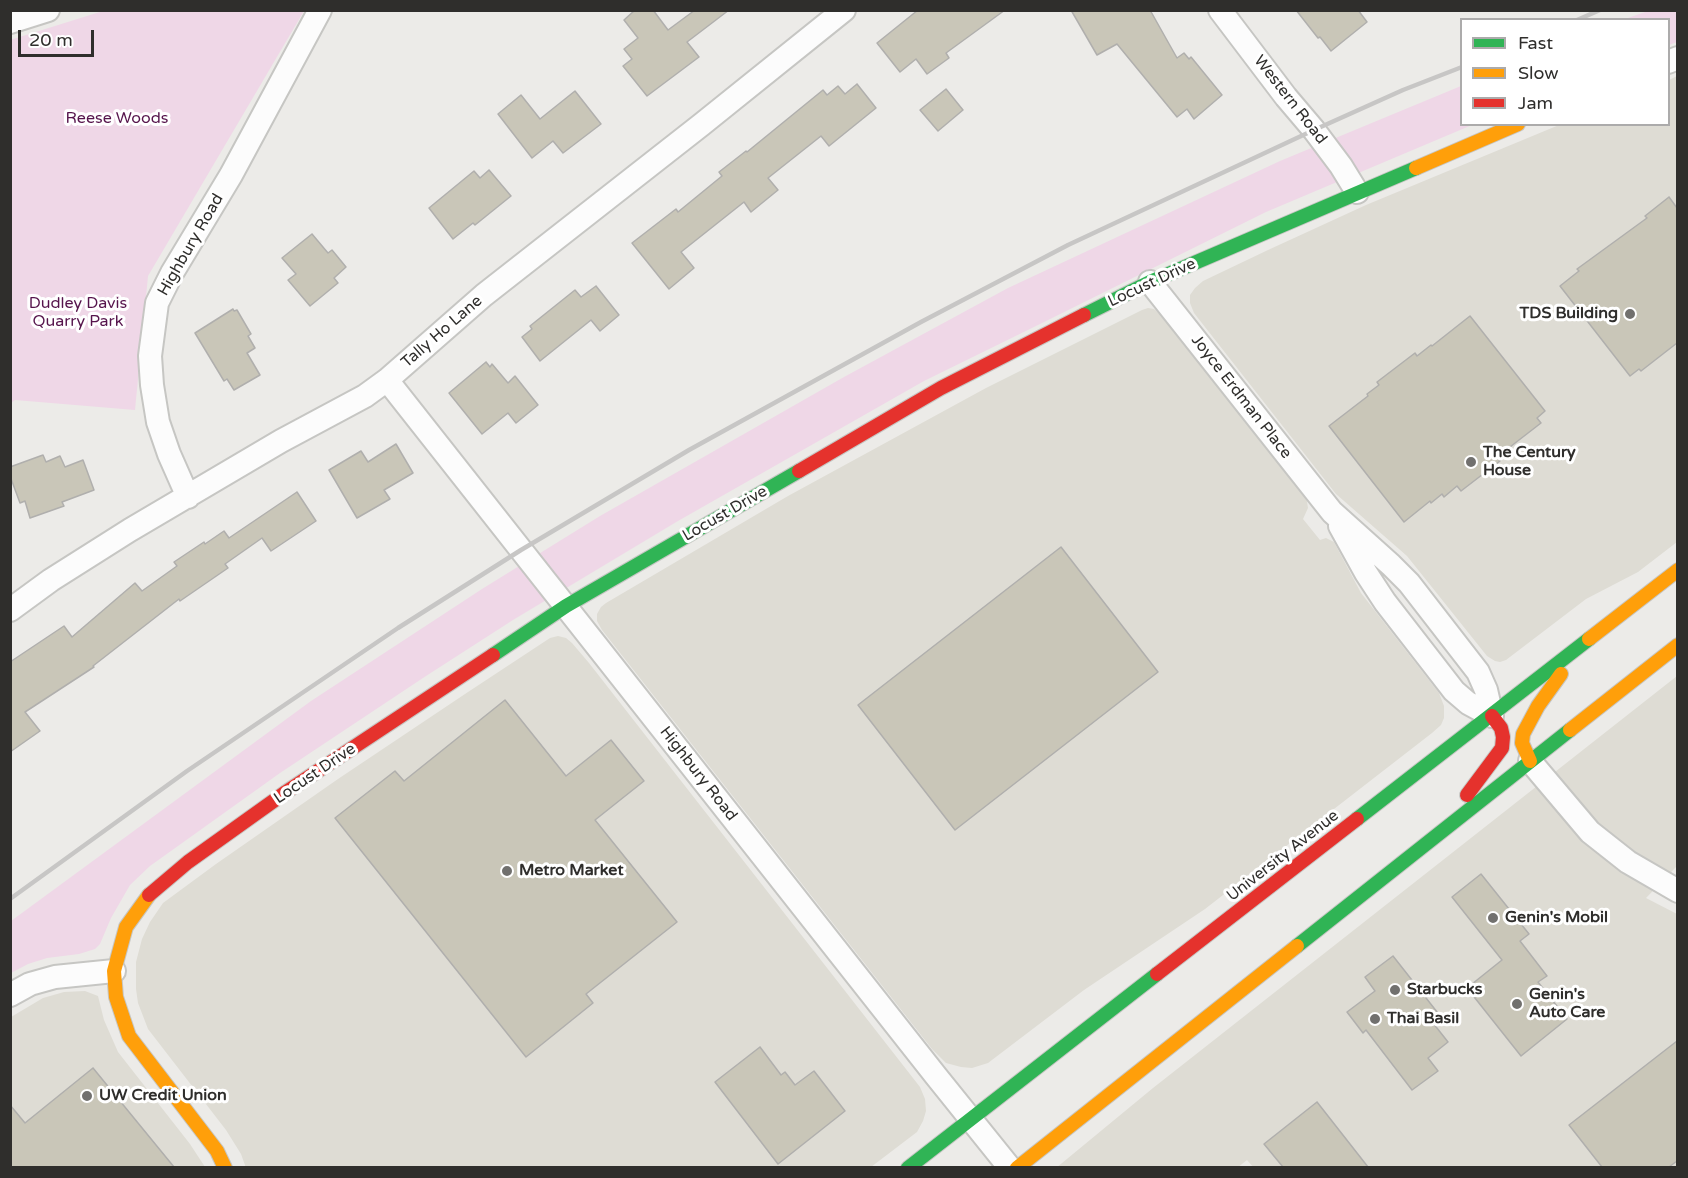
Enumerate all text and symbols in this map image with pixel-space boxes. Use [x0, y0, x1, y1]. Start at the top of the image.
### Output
scale bar [21, 18, 98, 56]
legend [1460, 18, 1670, 126]
text: 20 m [29, 29, 73, 51]
text: Fast [1518, 32, 1553, 54]
street label: Western Road [1249, 52, 1331, 148]
text: Slow [1518, 62, 1559, 84]
text: Jam [1518, 92, 1553, 114]
park label: Reese Woods [65, 109, 169, 129]
street label: Highbury Road [154, 191, 228, 299]
street label: Locust Drive [1105, 254, 1199, 312]
street label: Tally Ho Lane [398, 292, 486, 372]
park label: Dudley Davis Quarry Park [29, 294, 127, 332]
place label: TDS Building [1520, 304, 1618, 324]
marker: TDS Building [1623, 307, 1637, 321]
street label: Joyce Erdman Place [1187, 331, 1295, 463]
place label: The Century House [1483, 443, 1576, 481]
marker: The Century House [1464, 455, 1478, 469]
street label: Locust Drive [679, 482, 771, 546]
street label: Highbury Road [655, 723, 741, 825]
street label: Locust Drive [270, 740, 360, 808]
street label: University Avenue [1223, 806, 1343, 906]
place label: Metro Market [519, 861, 623, 881]
marker: Metro Market [500, 864, 514, 878]
place label: Genin's Mobil [1505, 908, 1608, 928]
marker: Genin's Mobil [1486, 911, 1500, 925]
place label: Starbucks [1407, 980, 1482, 1000]
marker: Starbucks [1388, 983, 1402, 997]
place label: Genin's Auto Care [1529, 985, 1605, 1023]
marker: Genin's Auto Care [1510, 997, 1524, 1011]
place label: Thai Basil [1387, 1009, 1459, 1029]
marker: Thai Basil [1368, 1012, 1382, 1026]
place label: UW Credit Union [99, 1086, 227, 1106]
marker: UW Credit Union [80, 1089, 94, 1103]

